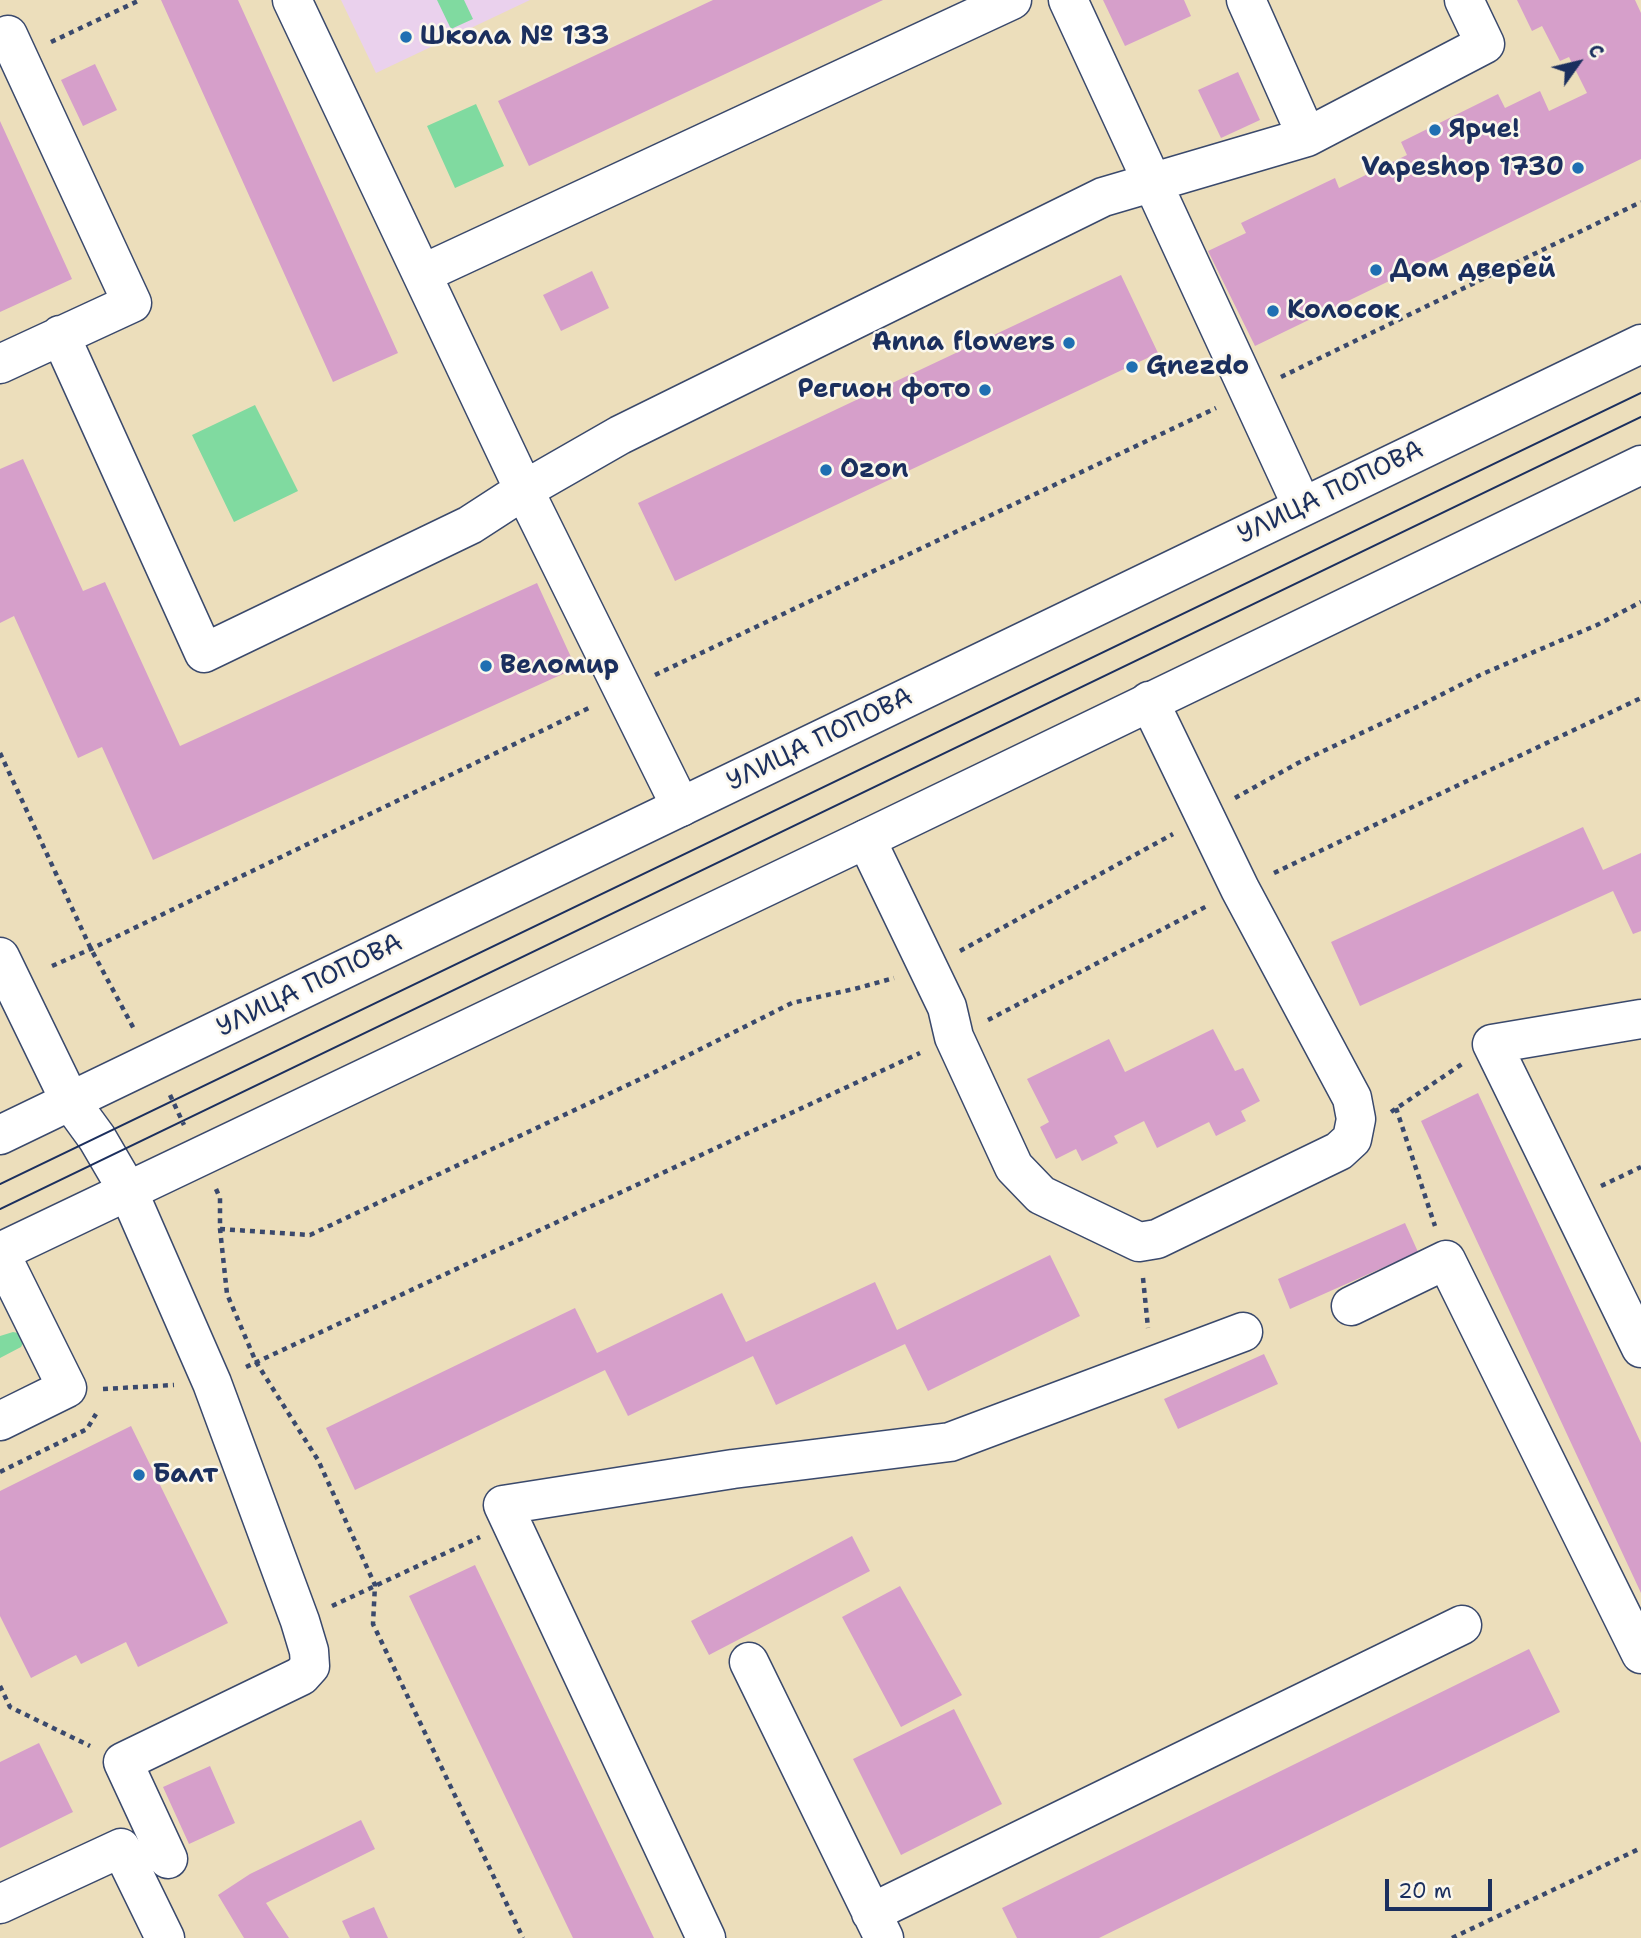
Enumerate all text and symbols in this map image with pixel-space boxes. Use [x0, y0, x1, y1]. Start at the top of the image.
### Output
place label: Школа № 133 [420, 21, 609, 53]
north arrow [1543, 28, 1613, 98]
marker: Школа № 133 [398, 29, 414, 45]
text: С [1582, 39, 1609, 63]
place label: Ярче! [1449, 114, 1520, 146]
marker: Ярче! [1427, 122, 1443, 138]
place label: Vapeshop 1730 [1361, 152, 1564, 184]
marker: Vapeshop 1730 [1570, 160, 1586, 176]
place label: Дом дверей [1390, 254, 1556, 286]
marker: Дом дверей [1368, 262, 1384, 278]
place label: Колосок [1287, 295, 1400, 327]
marker: Колосок [1265, 303, 1281, 319]
place label: Anna flowers [872, 327, 1055, 359]
marker: Anna flowers [1061, 335, 1077, 351]
place label: Gnezdo [1146, 351, 1249, 383]
marker: Gnezdo [1124, 359, 1140, 375]
place label: Регион фото [798, 374, 971, 406]
marker: Регион фото [977, 382, 993, 398]
street label: УЛИЦА ПОПОВА [1233, 434, 1429, 552]
place label: Ozon [840, 454, 909, 486]
marker: Ozon [818, 462, 834, 478]
place label: Веломир [500, 650, 619, 682]
marker: Веломир [478, 658, 494, 674]
street label: УЛИЦА ПОПОВА [722, 681, 918, 799]
street label: УЛИЦА ПОПОВА [212, 927, 408, 1045]
place label: Балт [153, 1459, 218, 1491]
marker: Балт [131, 1467, 147, 1483]
scale bar [1389, 1864, 1496, 1908]
text: 20 m [1398, 1877, 1452, 1905]

